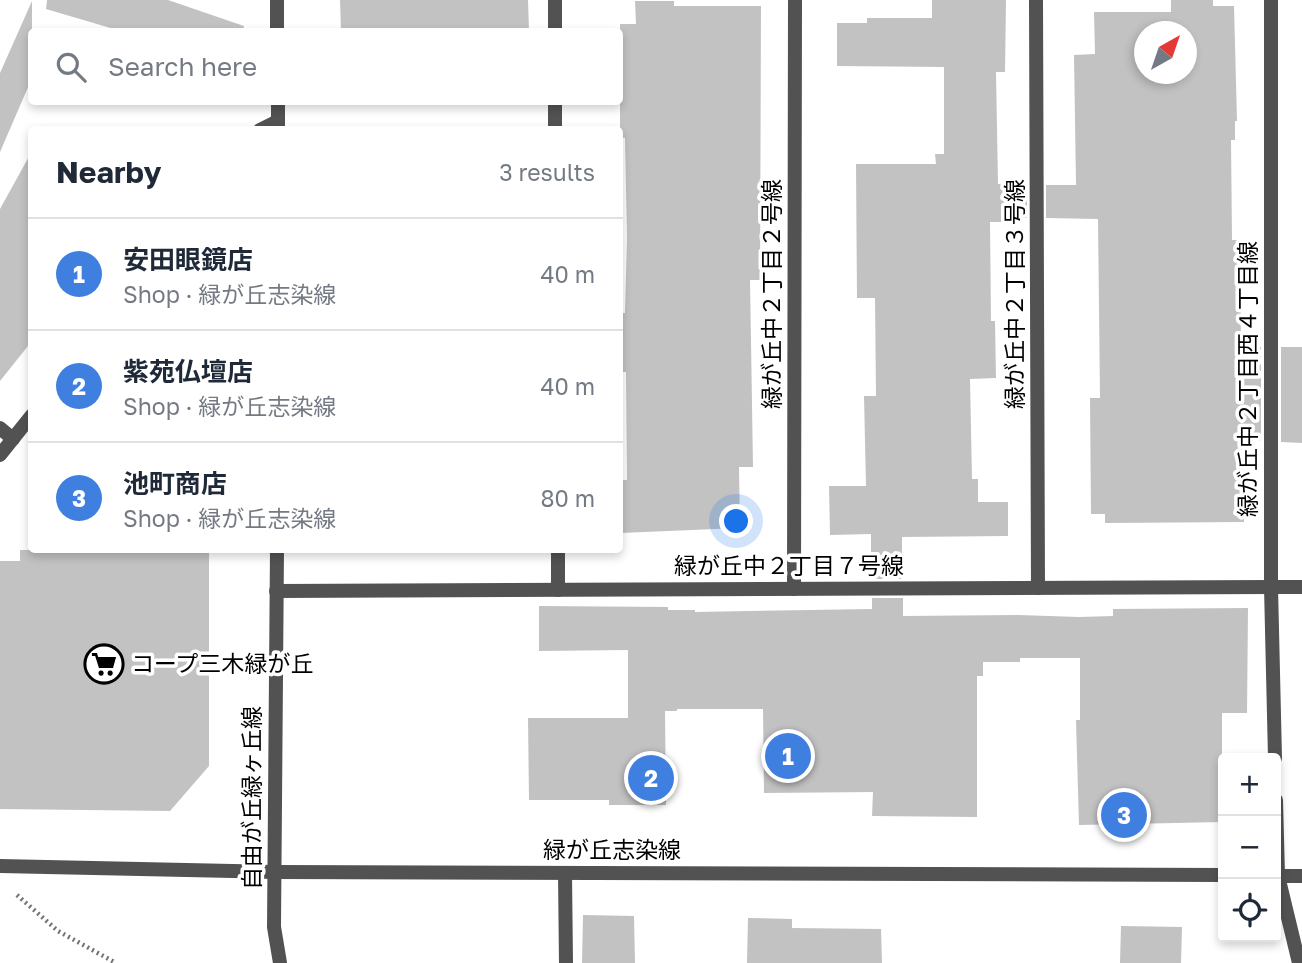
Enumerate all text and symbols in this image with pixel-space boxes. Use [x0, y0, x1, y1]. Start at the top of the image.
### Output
north arrow [1134, 21, 1197, 84]
search box [28, 28, 623, 105]
icon: search [52, 48, 90, 86]
text: Search here [108, 51, 257, 82]
text: Nearby [56, 154, 161, 190]
text: 3 results [499, 158, 595, 186]
street label: 緑が丘中２丁目２号線 [757, 179, 785, 409]
street label: 緑が丘中２丁目３号線 [1000, 179, 1028, 409]
street label: 緑が丘中２丁目西４丁目線 [1233, 241, 1261, 517]
text: 安田眼鏡店 [123, 244, 253, 275]
text: 1 [73, 260, 85, 288]
text: 40 m [541, 260, 595, 288]
text: Shop · 緑が丘志染線 [123, 280, 336, 308]
text: 紫苑仏壇店 [123, 356, 253, 387]
text: 2 [72, 372, 86, 400]
text: 40 m [541, 372, 595, 400]
text: Shop · 緑が丘志染線 [123, 392, 336, 420]
text: 池町商店 [123, 468, 227, 499]
text: 3 [72, 484, 86, 512]
text: 80 m [541, 484, 595, 512]
text: Shop · 緑が丘志染線 [123, 504, 336, 532]
your location [719, 504, 753, 538]
street label: 緑が丘中２丁目７号線 [674, 551, 904, 579]
supermarket icon: コープ三木緑が丘 [83, 643, 125, 685]
place label: コープ三木緑が丘 [131, 649, 314, 677]
street label: 自由が丘緑ヶ丘線 [237, 706, 265, 890]
pin: 1 [765, 730, 811, 782]
pin: 2 [628, 752, 674, 804]
map controls [1218, 753, 1281, 942]
button: + [1218, 753, 1281, 816]
pin: 3 [1101, 789, 1147, 841]
button: − [1218, 816, 1281, 879]
street label: 緑が丘志染線 [543, 835, 681, 863]
button: locate [1218, 879, 1281, 942]

